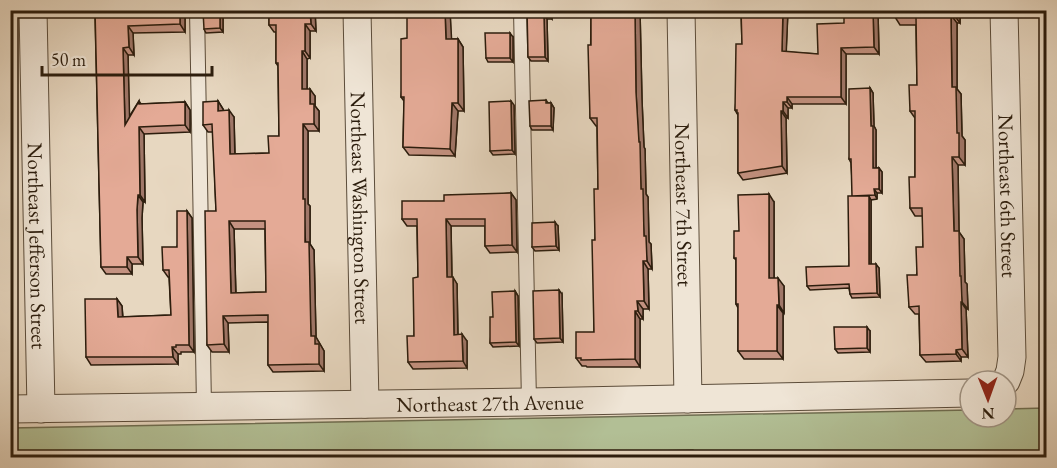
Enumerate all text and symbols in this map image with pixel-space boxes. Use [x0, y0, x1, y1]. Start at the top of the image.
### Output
scale bar [42, 39, 212, 77]
text: 50 m [51, 48, 86, 71]
street label: Northeast Washington Street [345, 91, 377, 325]
street label: Northeast 6th Street [993, 114, 1024, 278]
street label: Northeast 7th Street [670, 123, 699, 287]
street label: Northeast Jefferson Street [22, 142, 53, 350]
north arrow [958, 369, 1018, 429]
street label: Northeast 27th Avenue [396, 387, 584, 417]
text: N [982, 403, 995, 424]

